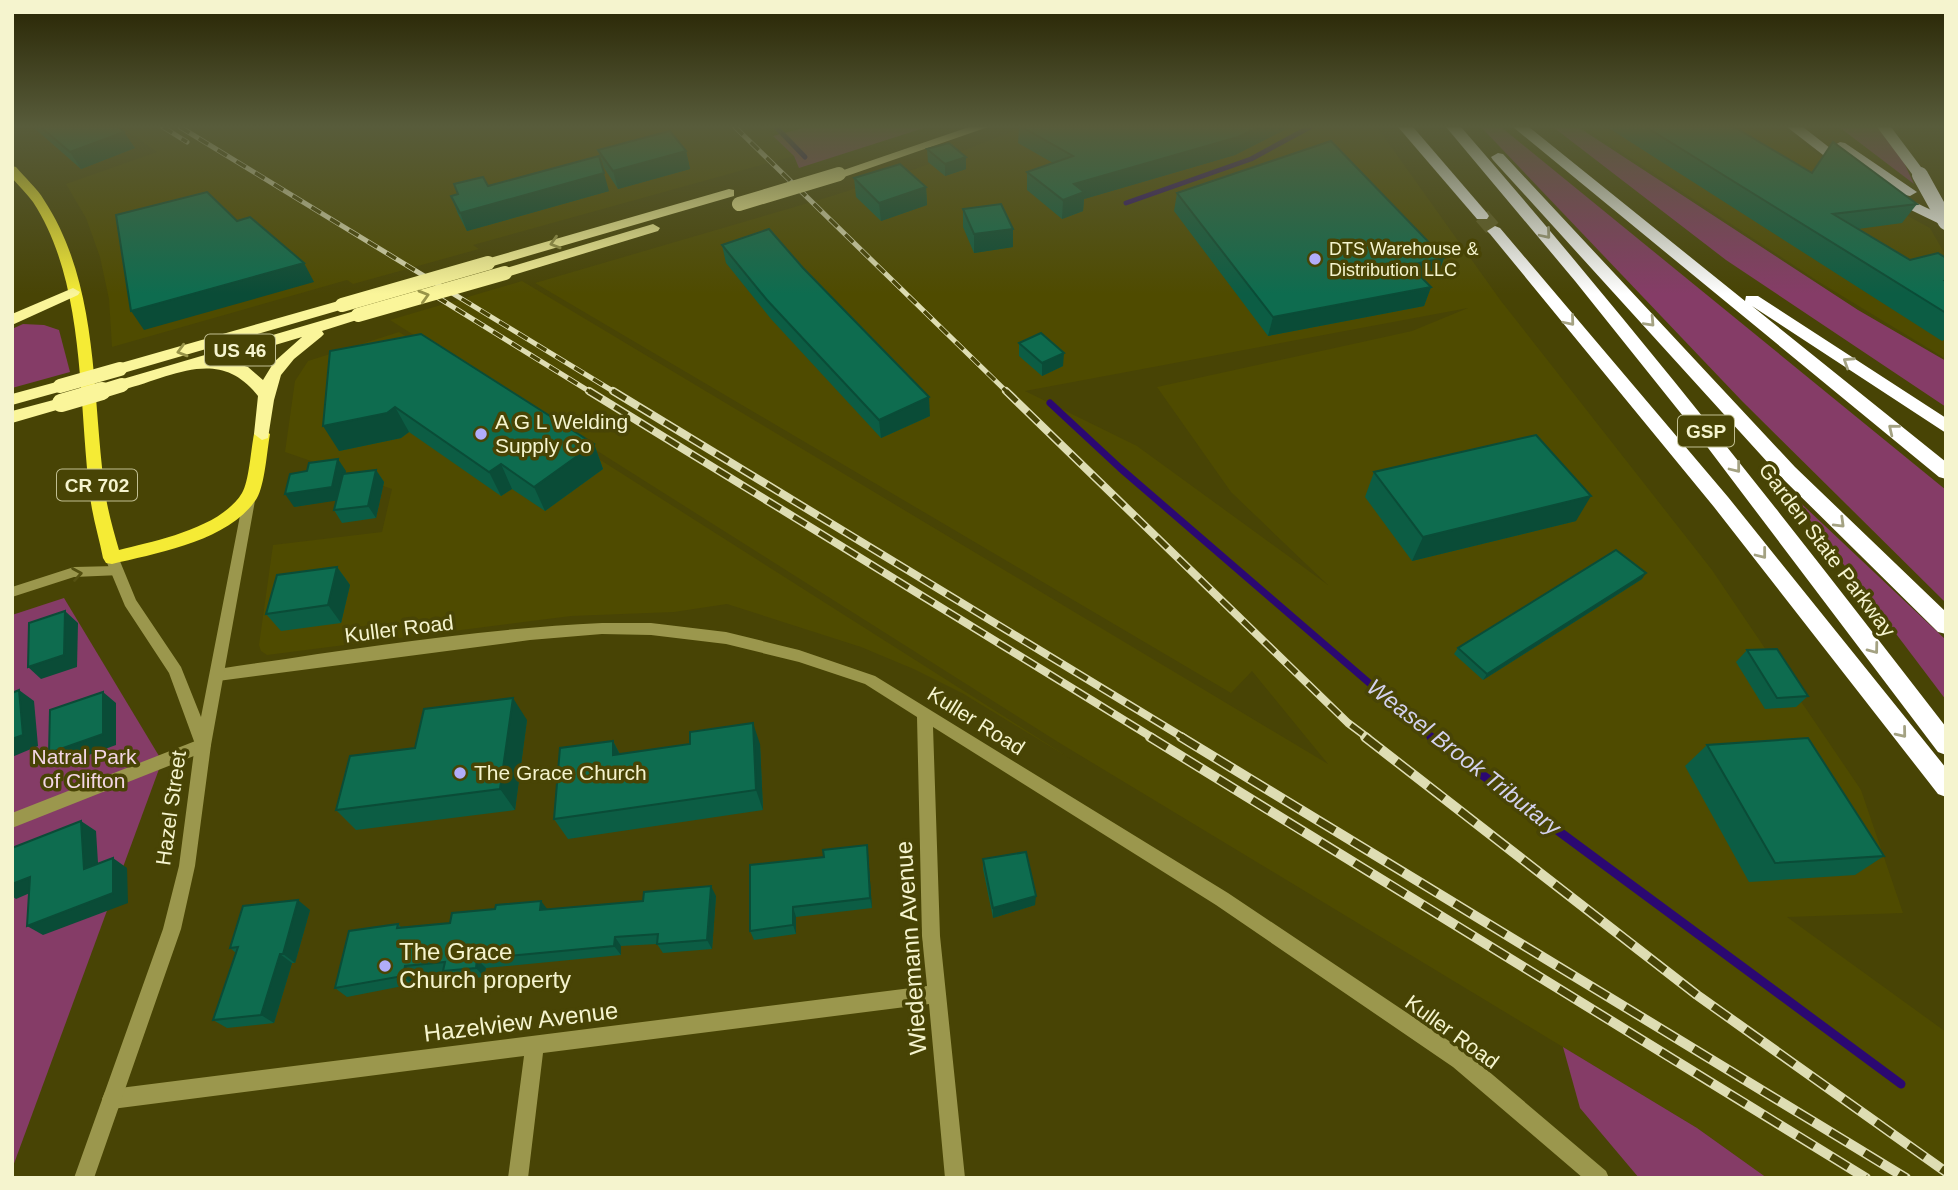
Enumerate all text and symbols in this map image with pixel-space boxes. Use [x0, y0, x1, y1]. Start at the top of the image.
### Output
one-way arrow [1538, 226, 1550, 239]
one-way arrow [550, 234, 562, 249]
place label: DTS Warehouse & Distribution LLC [1329, 239, 1478, 280]
marker: DTS Warehouse & Distribution LLC [1307, 251, 1323, 267]
one-way arrow [418, 290, 430, 305]
one-way arrow [1562, 314, 1575, 326]
one-way arrow [1641, 314, 1654, 327]
road number: US 46 [205, 334, 275, 366]
one-way arrow [177, 343, 189, 357]
one-way arrow [1843, 358, 1856, 371]
place label: A G L Welding Supply Co [495, 410, 628, 457]
road number: GSP [1678, 416, 1734, 446]
one-way arrow [1888, 425, 1900, 438]
marker: A G L Welding Supply Co [473, 426, 489, 442]
street label: Garden State Parkway [1755, 458, 1900, 641]
one-way arrow [1727, 460, 1740, 473]
road number: CR 702 [57, 470, 137, 500]
one-way arrow [1832, 514, 1845, 527]
one-way arrow [1753, 546, 1766, 558]
one-way arrow [71, 566, 83, 581]
street label: Kuller Road [343, 610, 455, 647]
one-way arrow [1865, 641, 1878, 654]
water label: Weasel Brook Tributary [1362, 673, 1567, 841]
street label: Kuller Road [924, 682, 1029, 759]
one-way arrow [1894, 725, 1907, 737]
park label: Natral Park of Clifton [31, 745, 137, 792]
street label: Hazel Street [151, 749, 190, 867]
place label: The Grace Church [474, 761, 647, 784]
marker: The Grace Church [452, 765, 468, 781]
street label: Wiedemann Avenue [890, 840, 931, 1056]
place label: The Grace Church property [399, 938, 571, 993]
marker: The Grace Church property [377, 958, 393, 974]
street label: Kuller Road [1401, 990, 1503, 1073]
street label: Hazelview Avenue [422, 996, 620, 1047]

